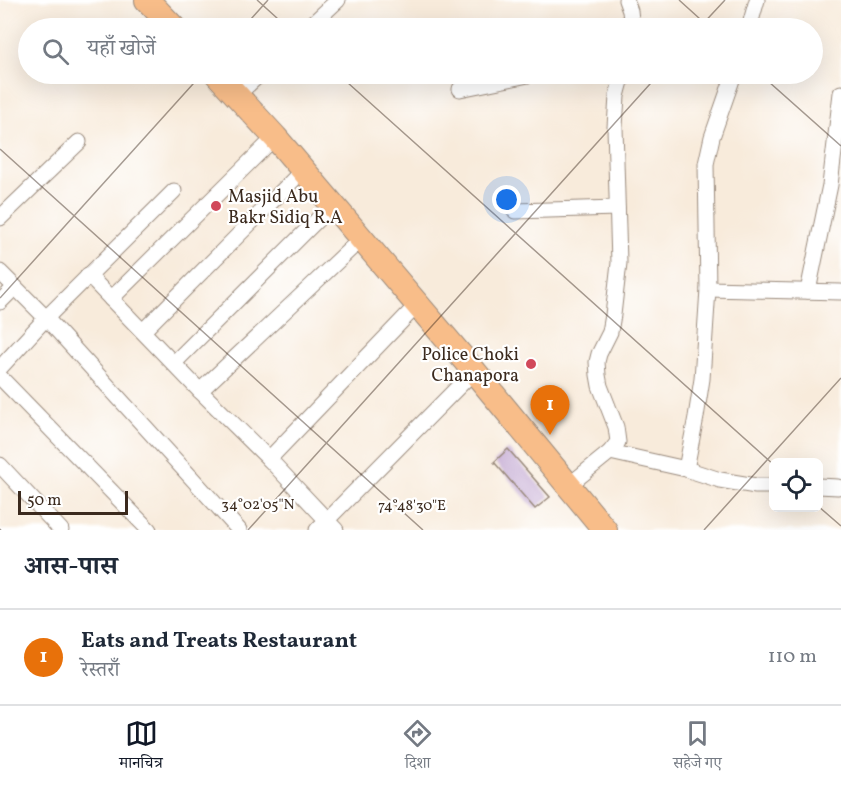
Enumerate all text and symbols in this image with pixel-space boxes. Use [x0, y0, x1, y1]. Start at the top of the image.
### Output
search box [18, 18, 823, 84]
text: यहाँ खोजें [87, 34, 156, 65]
icon: search [39, 35, 72, 68]
place label: Masjid Abu Bakr Sidiq R.A [228, 185, 343, 231]
your location [492, 185, 521, 214]
marker: Masjid Abu Bakr Sidiq R.A [209, 199, 223, 213]
place label: Police Choki Chanapora [421, 343, 519, 389]
marker: Police Choki Chanapora [524, 357, 538, 371]
pin: 1 [530, 386, 570, 435]
map controls [769, 458, 823, 512]
button: locate [769, 458, 823, 512]
scale bar [18, 488, 128, 516]
text: 50 m [27, 490, 61, 512]
text: 34°02'05"N [221, 495, 295, 516]
text: 74°48'30"E [378, 496, 446, 517]
text: आस-पास [24, 549, 118, 585]
text: Eats and Treats Restaurant [81, 626, 357, 657]
text: 1 [39, 643, 48, 671]
text: 110 m [768, 643, 817, 671]
text: रेस्तराँ [81, 657, 119, 685]
tab: मानचित्र [119, 717, 163, 778]
tab: दिशा [401, 717, 434, 778]
tab: सहेजे गए [673, 717, 722, 778]

